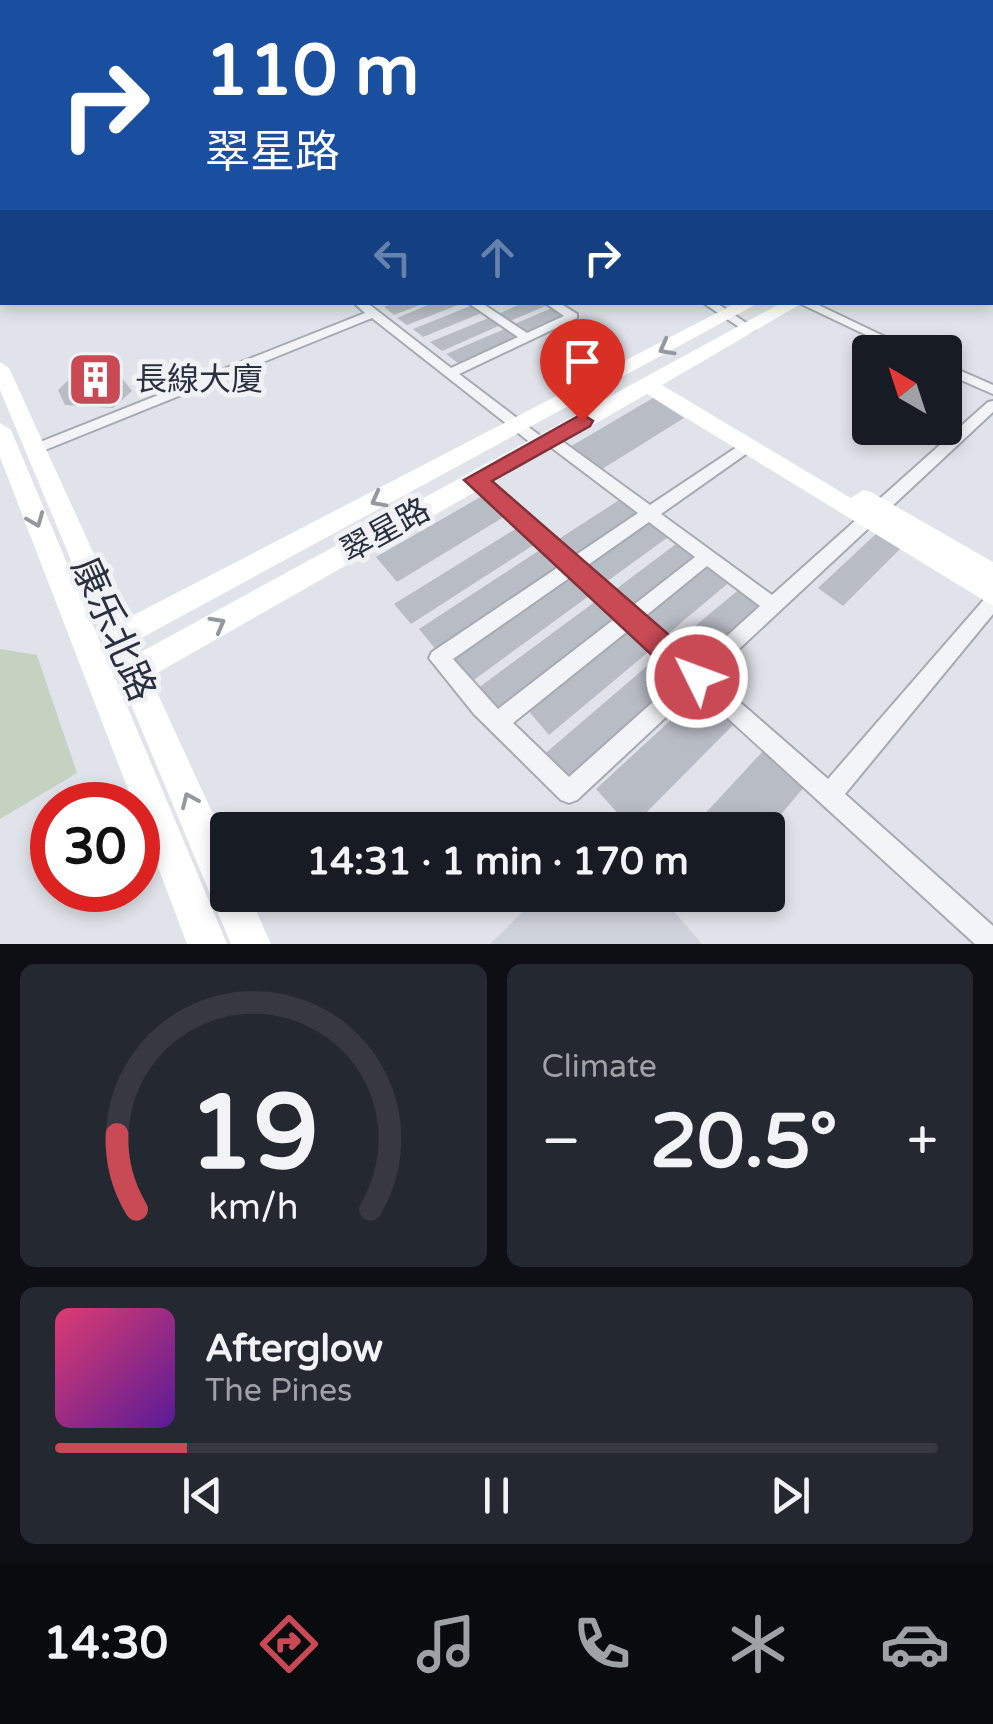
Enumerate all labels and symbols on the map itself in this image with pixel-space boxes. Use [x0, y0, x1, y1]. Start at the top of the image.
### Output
pin [540, 319, 625, 422]
north arrow [852, 335, 962, 445]
one-way arrow [658, 336, 676, 355]
building icon: 長線大廈 [66, 349, 126, 409]
place label: 長線大廈 [135, 361, 263, 399]
one-way arrow [371, 488, 389, 507]
street label: 翠星路 [334, 491, 437, 571]
one-way arrow [25, 510, 45, 528]
street label: 康乐北路 [61, 551, 165, 708]
one-way arrow [207, 616, 225, 636]
position arrow [645, 625, 749, 729]
speed limit sign: 30 [30, 782, 160, 912]
one-way arrow [181, 792, 201, 810]

